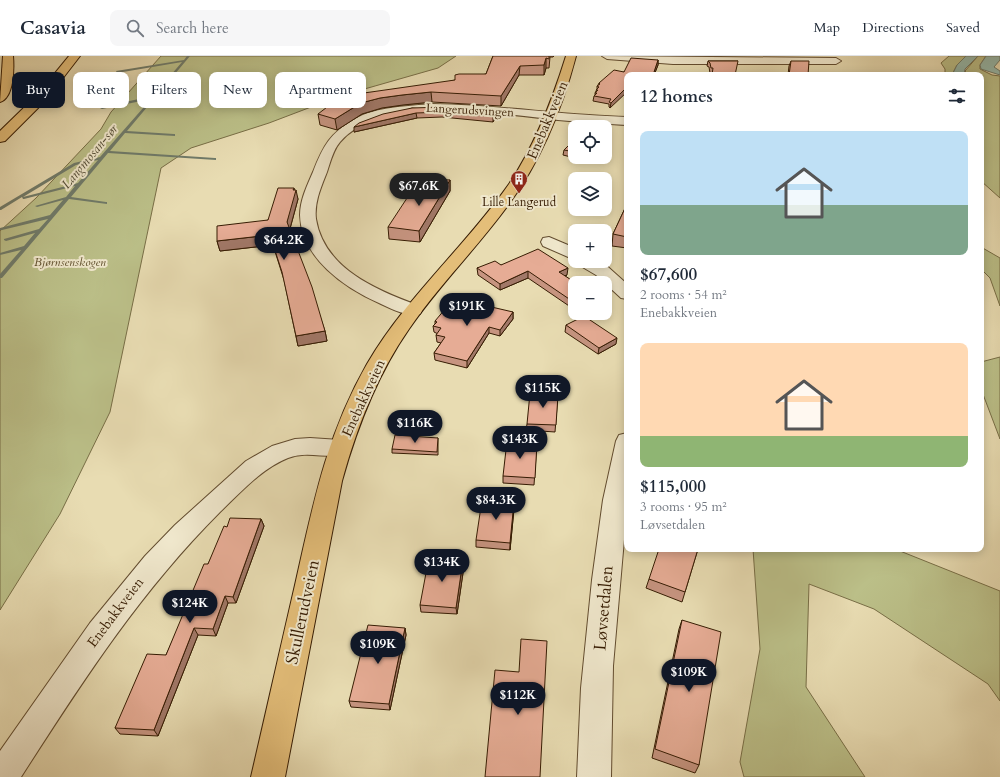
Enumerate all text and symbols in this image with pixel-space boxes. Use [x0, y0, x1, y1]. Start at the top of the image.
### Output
search box [110, 10, 390, 46]
text: Casavia [20, 15, 86, 41]
icon: search [124, 17, 146, 39]
text: Search here [156, 18, 229, 38]
text: Map [814, 18, 840, 37]
text: Directions [862, 18, 924, 37]
text: Saved [946, 18, 980, 37]
chip: Buy [12, 72, 65, 108]
chip: Rent [73, 72, 129, 108]
chip: Filters [137, 72, 201, 108]
chip: New [209, 72, 267, 108]
chip: Apartment [275, 72, 366, 108]
street label: Enebakkveien [522, 78, 572, 162]
text: 12 homes [640, 85, 713, 108]
icon: filters [946, 85, 968, 107]
street label: Langerudsvingen [426, 100, 515, 120]
water label: Langmosan-sør [57, 120, 123, 193]
map controls [568, 120, 612, 320]
button: locate [568, 120, 612, 164]
icon: home [768, 157, 840, 229]
building icon: Lille Langerud [509, 169, 529, 194]
button: layers [568, 172, 612, 216]
pin: $67.6K [386, 173, 452, 207]
text: $67.6K [399, 177, 439, 195]
place label: Lille Langerud [482, 194, 557, 210]
button: + [568, 224, 612, 268]
pin: $64.2K [251, 227, 317, 261]
text: $64.2K [264, 231, 304, 249]
park label: Bjørnsenskogen [34, 254, 106, 270]
text: $67,600 [640, 263, 697, 286]
button: − [568, 276, 612, 320]
text: 2 rooms · 54 m² [640, 286, 727, 304]
pin: $191K [439, 293, 495, 327]
text: $191K [448, 297, 486, 315]
text: Enebakkveien [640, 304, 717, 322]
street label: Enebakkveien [337, 356, 390, 440]
icon: home [768, 369, 840, 441]
pin: $115K [515, 375, 571, 409]
text: $115K [524, 379, 562, 397]
pin: $116K [387, 410, 443, 444]
text: $116K [396, 414, 434, 432]
pin: $143K [492, 426, 548, 460]
text: $143K [501, 430, 539, 448]
text: $115,000 [640, 475, 706, 498]
pin: $84.3K [463, 487, 529, 521]
text: $84.3K [476, 491, 516, 509]
text: 3 rooms · 95 m² [640, 498, 727, 516]
text: Løvsetdalen [640, 516, 705, 534]
pin: $134K [414, 549, 470, 583]
text: $134K [423, 553, 461, 571]
street label: Skullerudveien [280, 557, 325, 667]
street label: Løvsetdalen [588, 564, 619, 652]
street label: Enebakkveien [83, 573, 148, 651]
pin: $124K [162, 590, 218, 624]
text: $124K [171, 594, 209, 612]
pin: $109K [350, 631, 406, 665]
text: $109K [359, 635, 397, 653]
pin: $109K [661, 659, 717, 693]
text: $109K [670, 663, 708, 681]
pin: $112K [490, 682, 546, 716]
text: $112K [499, 686, 537, 704]

